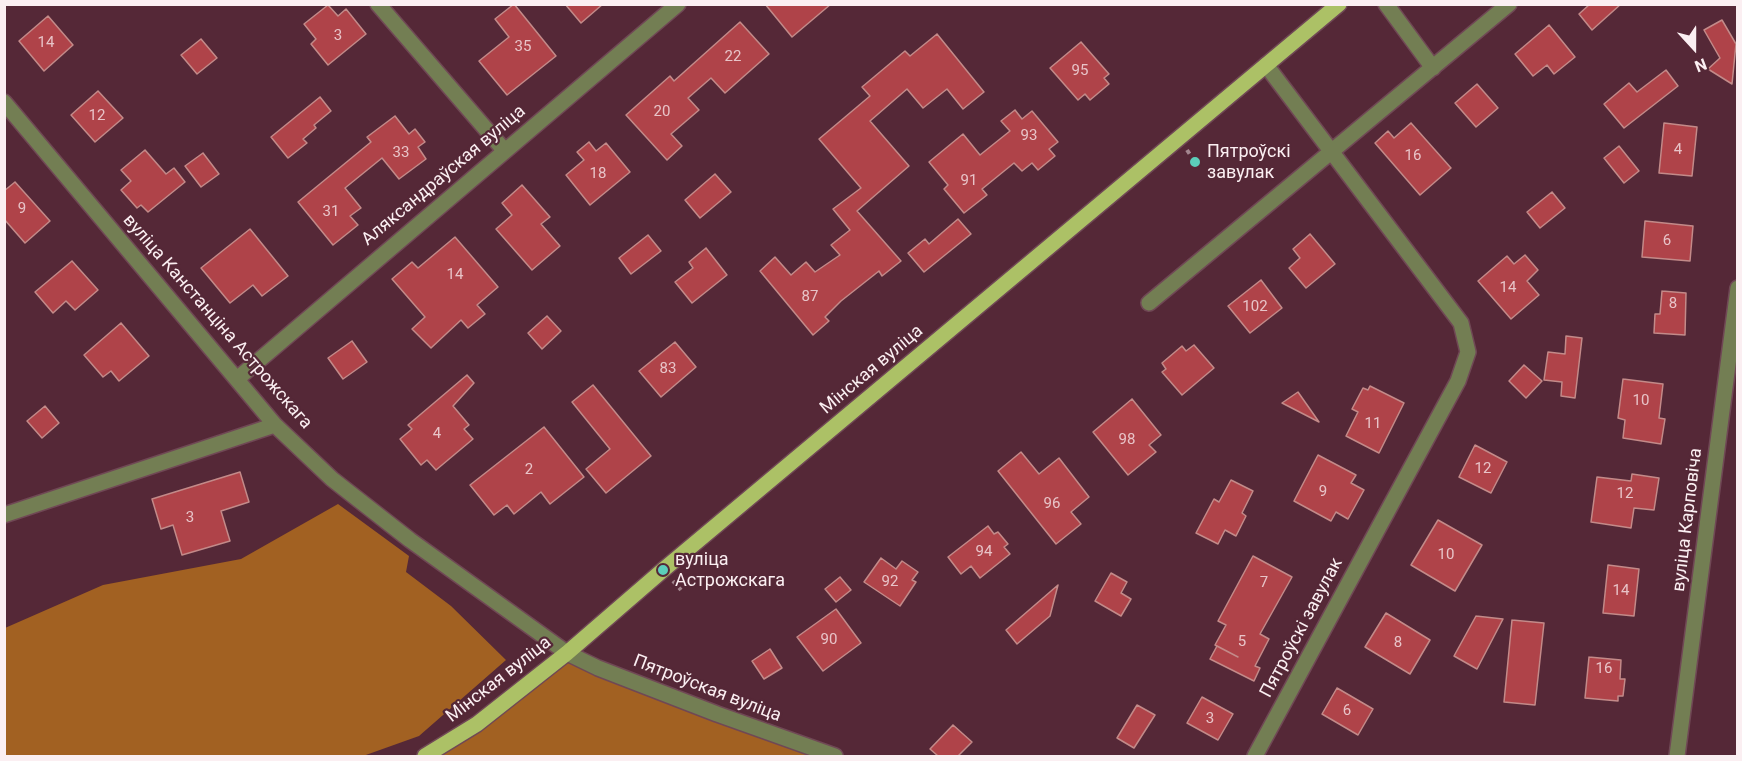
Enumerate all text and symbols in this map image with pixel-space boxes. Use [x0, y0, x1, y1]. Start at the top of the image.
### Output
north arrow [1664, 18, 1724, 78]
house number: 3 [334, 27, 342, 45]
house number: 14 [38, 34, 54, 52]
house number: 35 [515, 38, 531, 56]
house number: 22 [725, 48, 741, 66]
text: N [1692, 54, 1709, 76]
house number: 95 [1072, 62, 1088, 80]
street label: Аляксандраўская вуліца [358, 101, 530, 251]
house number: 20 [654, 103, 670, 121]
house number: 12 [89, 107, 105, 125]
house number: 93 [1021, 127, 1037, 145]
place label: Пятроўскі завулак [1207, 141, 1291, 184]
house number: 4 [1674, 141, 1682, 159]
house number: 33 [393, 144, 409, 162]
house number: 16 [1405, 147, 1421, 165]
marker: Пятроўскі завулак [1188, 155, 1202, 169]
house number: 18 [590, 165, 606, 183]
house number: 91 [961, 172, 977, 190]
house number: 9 [18, 200, 26, 218]
house number: 31 [323, 203, 339, 221]
street label: вуліца Канстанціна Астрожскага [118, 210, 316, 434]
house number: 6 [1663, 232, 1671, 250]
house number: 14 [447, 266, 463, 284]
house number: 14 [1500, 279, 1516, 297]
house number: 87 [802, 288, 818, 306]
house number: 8 [1669, 295, 1677, 313]
house number: 102 [1242, 298, 1268, 316]
street label: Мінская вуліца [816, 321, 928, 419]
house number: 83 [660, 360, 676, 378]
house number: 10 [1633, 392, 1649, 410]
house number: 11 [1365, 415, 1381, 433]
house number: 4 [433, 425, 441, 443]
house number: 98 [1119, 431, 1135, 449]
street label: вуліца Карповіча [1668, 447, 1708, 593]
house number: 12 [1475, 460, 1491, 478]
house number: 2 [525, 461, 533, 479]
house number: 9 [1319, 483, 1327, 501]
house number: 12 [1617, 485, 1633, 503]
house number: 96 [1044, 495, 1060, 513]
house number: 3 [186, 509, 194, 527]
house number: 94 [976, 543, 992, 561]
house number: 10 [1438, 546, 1454, 564]
place label: вуліца Астрожскага [675, 549, 785, 592]
street label: Пятроўскі завулак [1256, 554, 1348, 702]
marker: вуліца Астрожскага [656, 563, 670, 577]
house number: 92 [882, 573, 898, 591]
house number: 7 [1260, 574, 1268, 592]
house number: 14 [1613, 582, 1629, 600]
house number: 90 [821, 631, 837, 649]
street label: Мінская вуліца [442, 632, 556, 728]
house number: 5 [1238, 633, 1246, 651]
house number: 8 [1394, 634, 1402, 652]
street label: Пятроўская вуліца [630, 651, 784, 727]
house number: 16 [1596, 660, 1612, 678]
house number: 6 [1343, 702, 1351, 720]
house number: 3 [1206, 710, 1214, 728]

